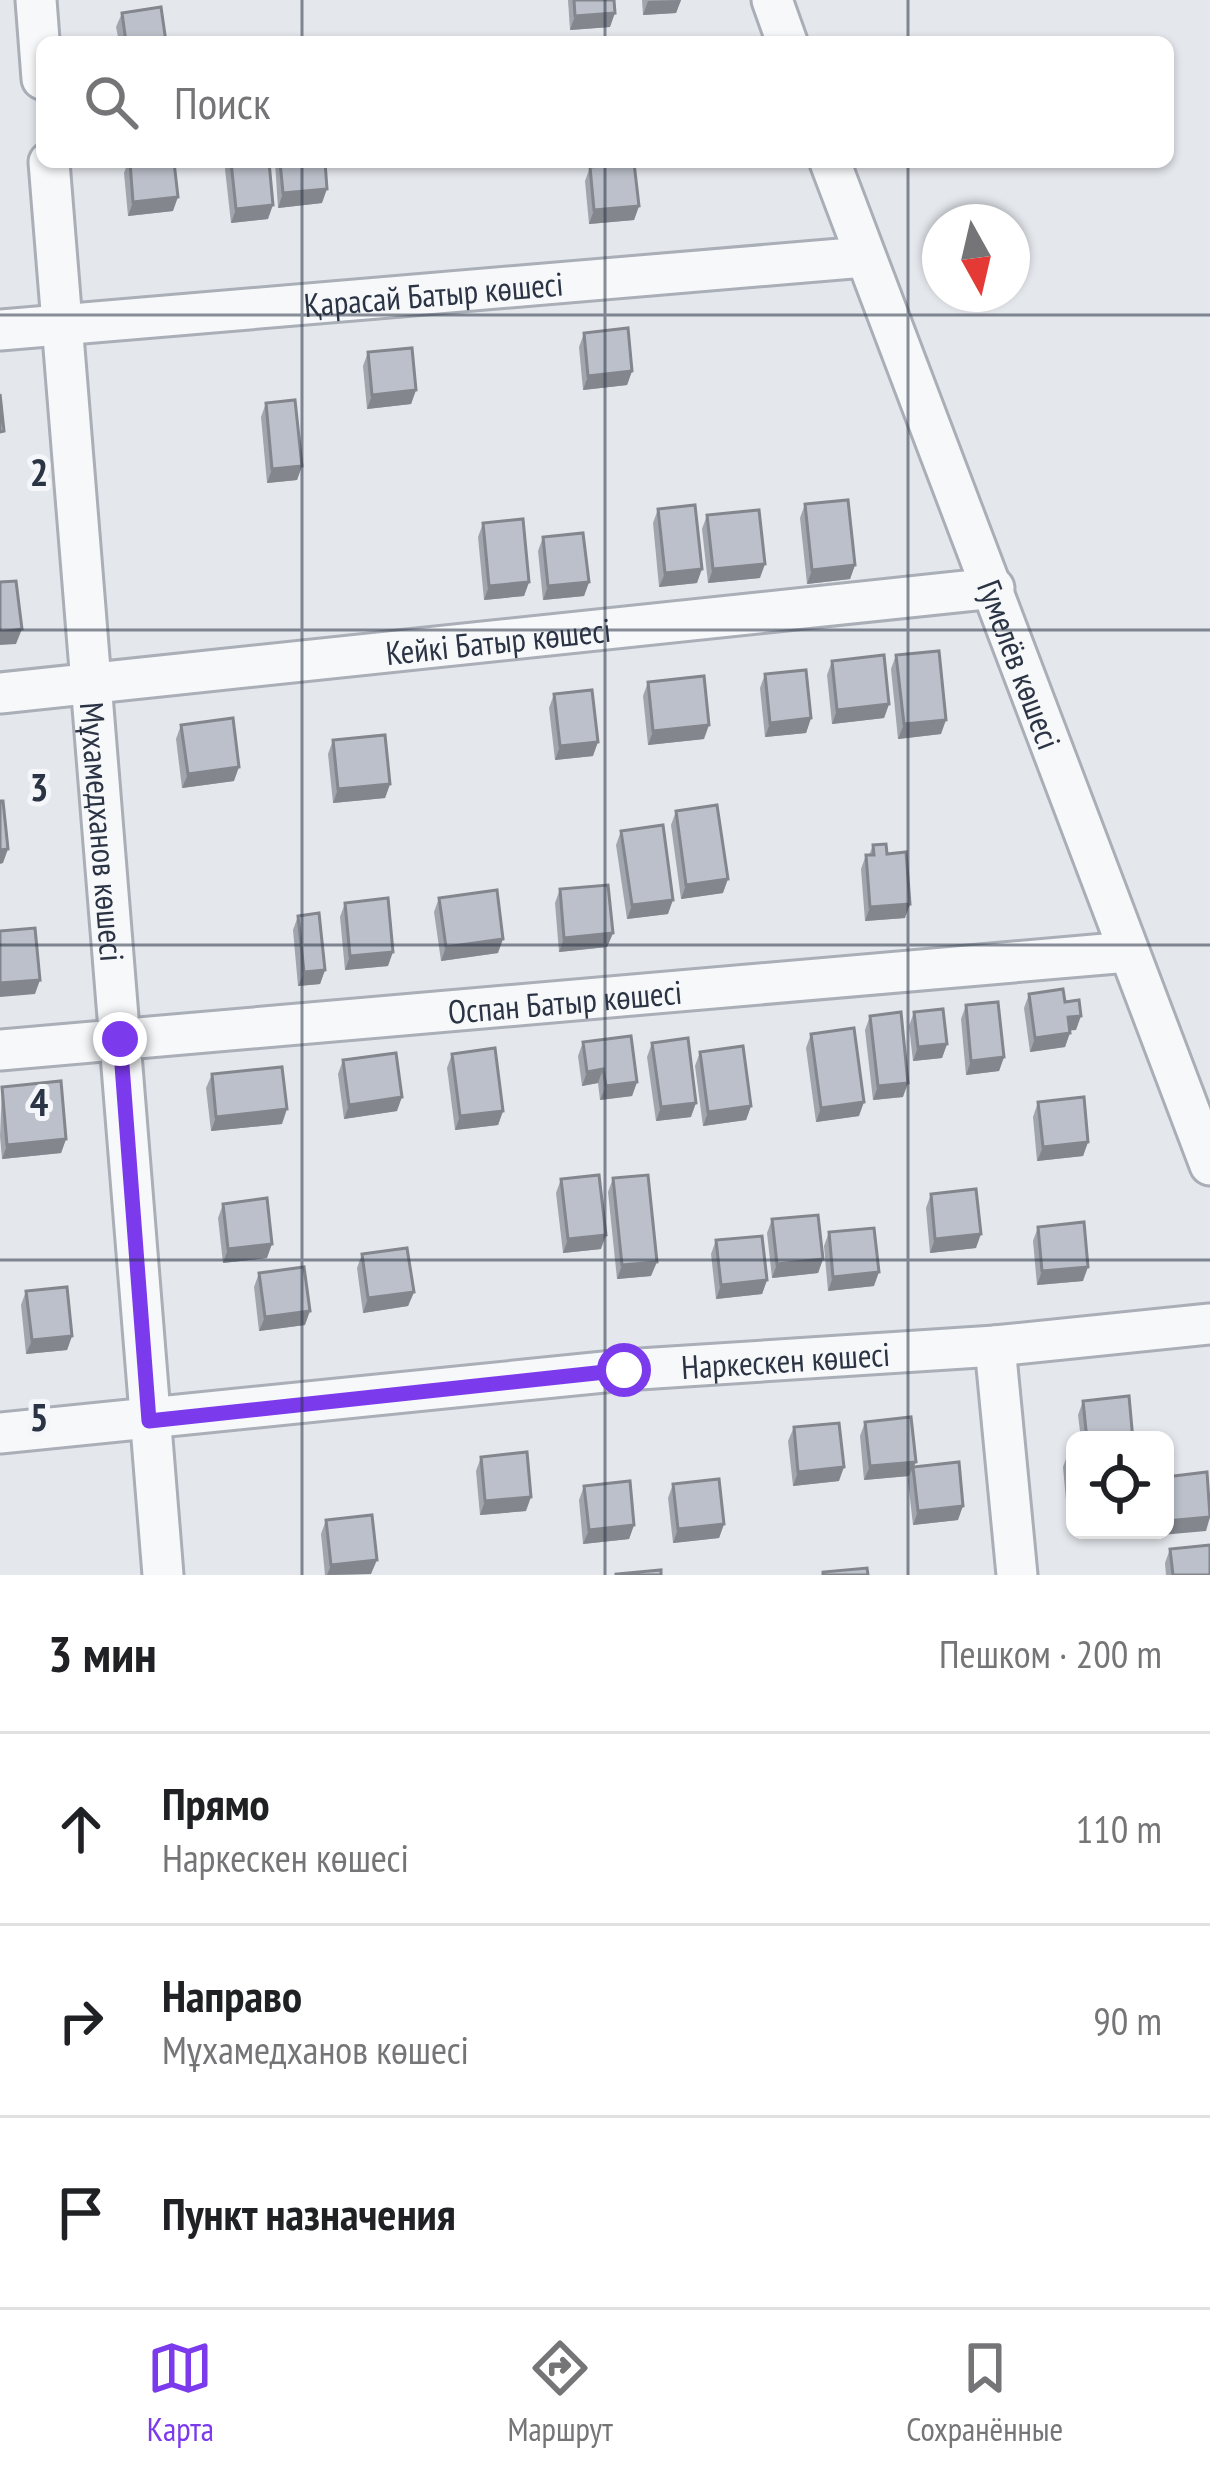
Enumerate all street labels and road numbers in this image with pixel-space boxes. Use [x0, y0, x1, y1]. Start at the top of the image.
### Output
street label: Қарасай Батыр көшесі [302, 261, 565, 326]
street label: Гумелёв көшесі [969, 573, 1072, 755]
street label: Кейкі Батыр көшесі [384, 607, 613, 674]
street label: Мұхамедханов көшесі [71, 701, 135, 963]
street label: Оспан Батыр көшесі [446, 969, 684, 1033]
street label: Наркескен көшесі [680, 1331, 891, 1388]

